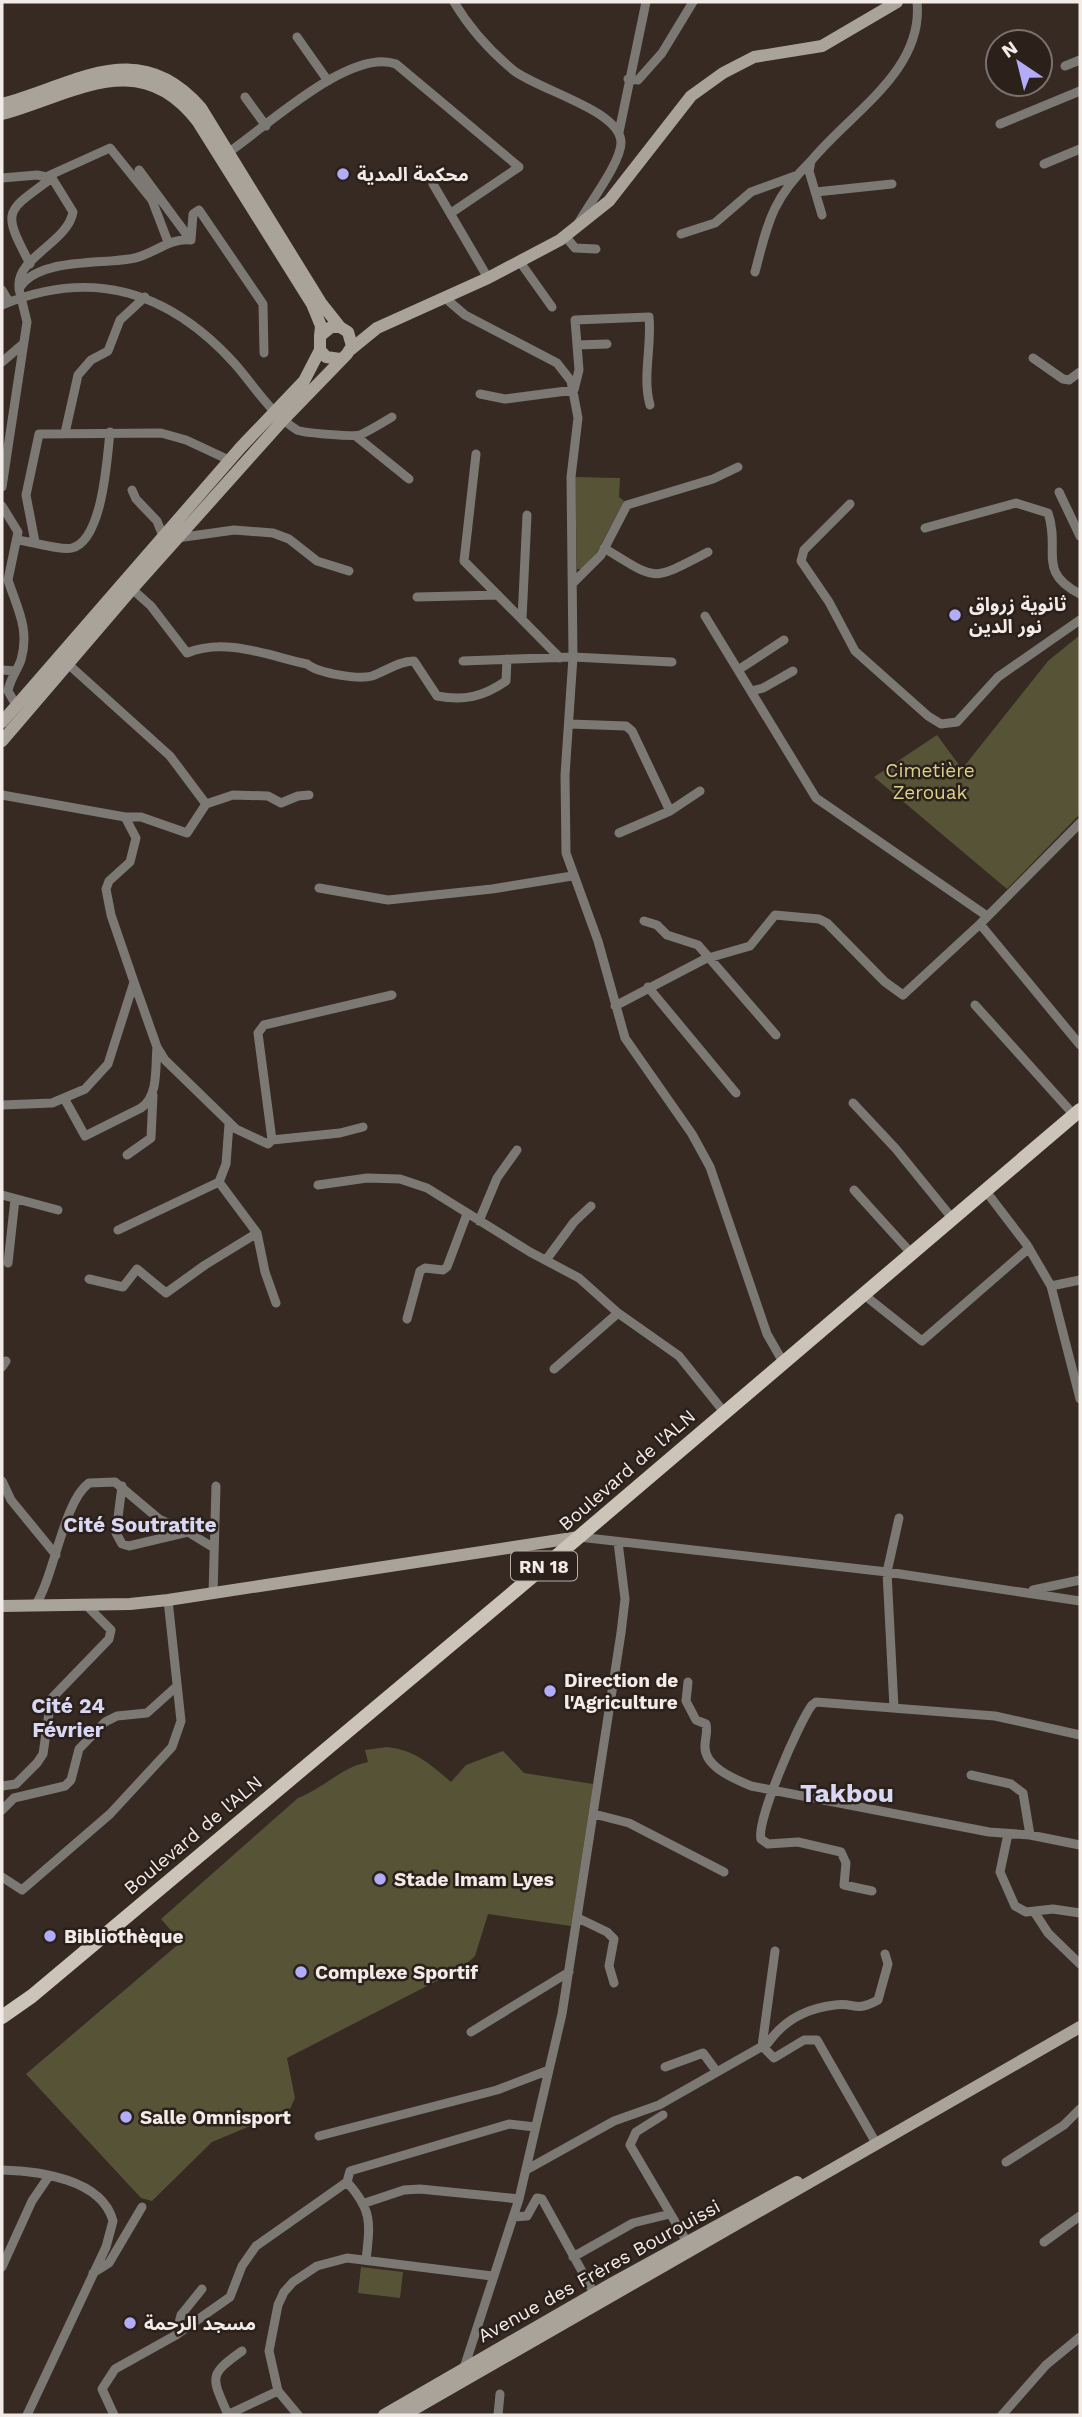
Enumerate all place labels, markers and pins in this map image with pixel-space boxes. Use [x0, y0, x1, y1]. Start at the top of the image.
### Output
place label: محكمة المدية [357, 163, 469, 186]
marker: محكمة المدية [335, 166, 351, 182]
place label: ثانوية زرواق نور الدين [969, 593, 1067, 638]
marker: ثانوية زرواق نور الدين [947, 607, 963, 623]
place label: Direction de l'Agriculture [564, 1669, 678, 1714]
marker: Direction de l'Agriculture [542, 1683, 558, 1699]
place label: Stade Imam Lyes [394, 1868, 554, 1891]
marker: Stade Imam Lyes [372, 1871, 388, 1887]
place label: Bibliothèque [64, 1925, 183, 1948]
marker: Bibliothèque [42, 1928, 58, 1944]
place label: Complexe Sportif [315, 1961, 478, 1984]
marker: Complexe Sportif [293, 1964, 309, 1980]
place label: Salle Omnisport [140, 2106, 292, 2129]
marker: Salle Omnisport [118, 2109, 134, 2125]
place label: مسجد الرحمة [144, 2312, 256, 2335]
marker: مسجد الرحمة [122, 2315, 138, 2331]

